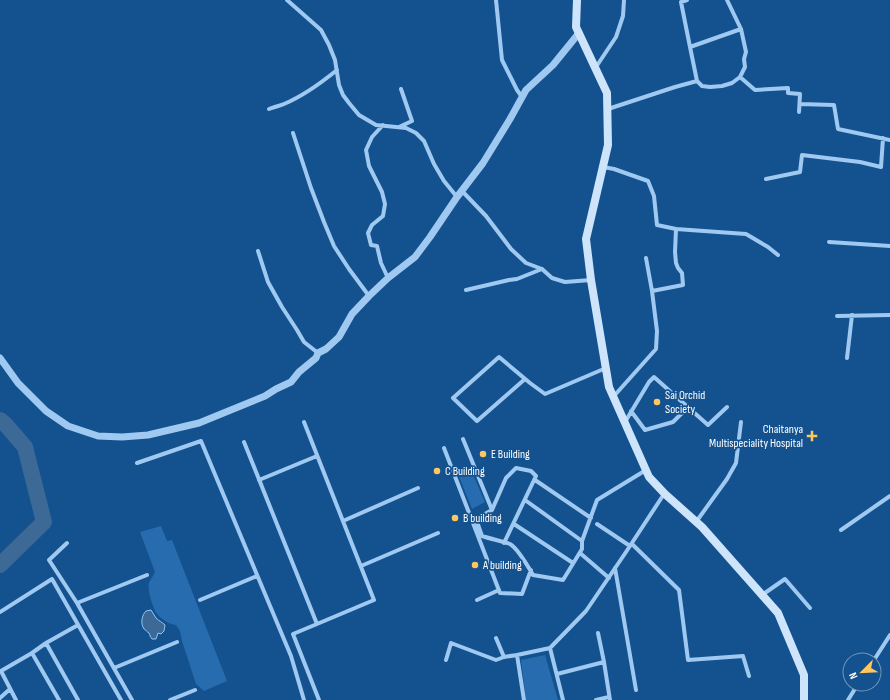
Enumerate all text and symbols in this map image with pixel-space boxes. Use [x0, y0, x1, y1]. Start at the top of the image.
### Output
place label: Sai Orchid Society [665, 388, 705, 417]
marker: Sai Orchid Society [652, 397, 662, 407]
place label: Chaitanya Multispeciality Hospital [709, 422, 803, 451]
marker: Chaitanya Multispeciality Hospital [806, 430, 818, 442]
place label: E Building [491, 447, 530, 462]
marker: E Building [478, 449, 488, 459]
place label: C Building [445, 464, 485, 479]
marker: C Building [432, 466, 442, 476]
place label: B building [463, 511, 502, 526]
marker: B building [450, 513, 460, 523]
place label: A building [482, 558, 522, 573]
marker: A building [470, 560, 480, 570]
north arrow [842, 652, 882, 692]
text: N [846, 670, 860, 681]

